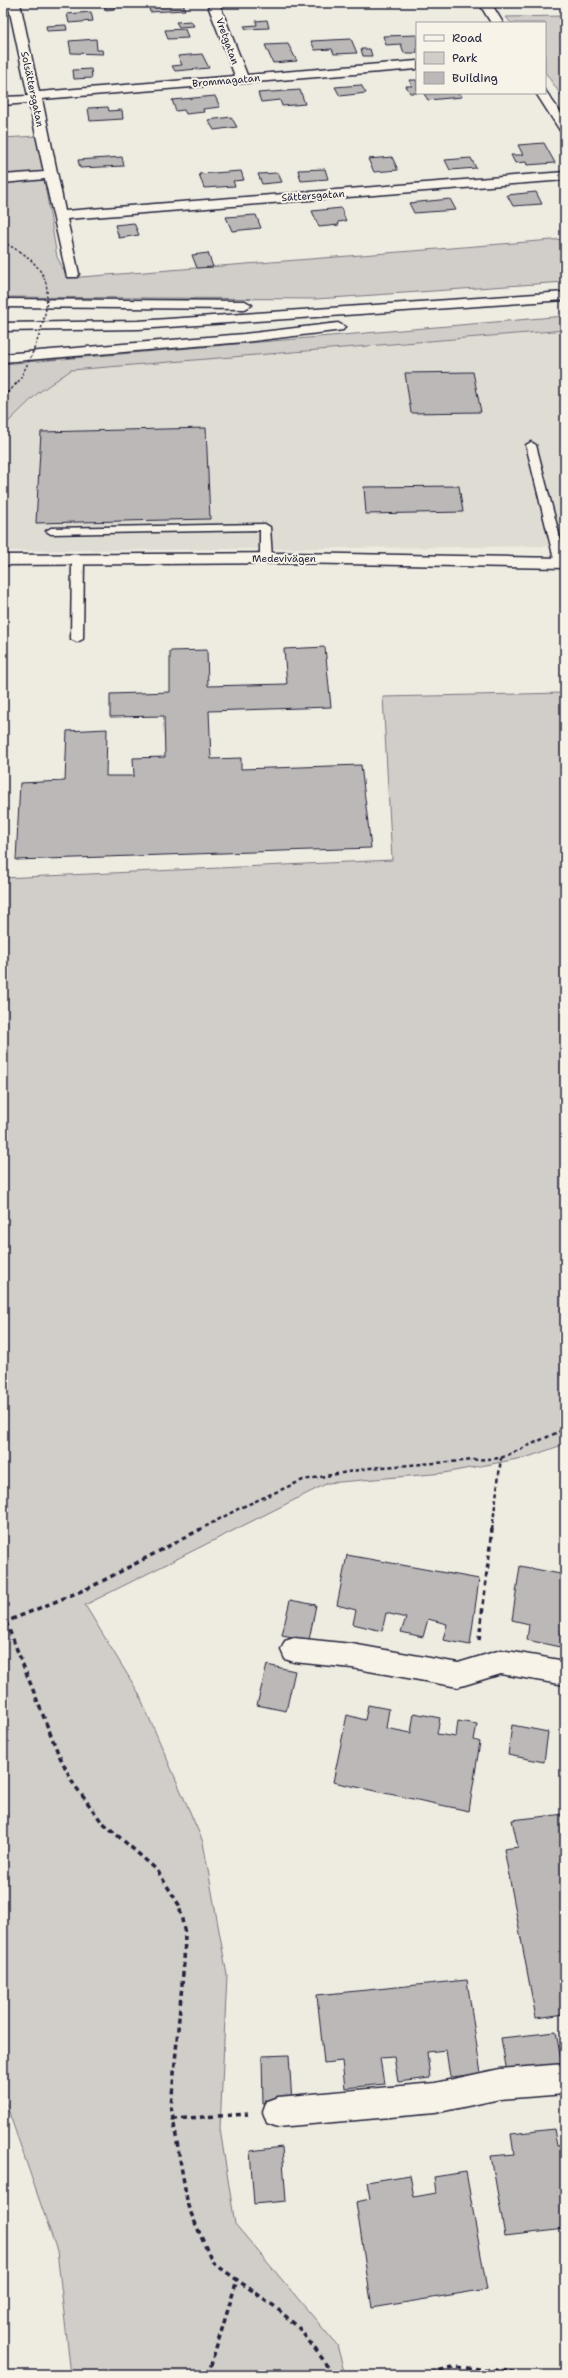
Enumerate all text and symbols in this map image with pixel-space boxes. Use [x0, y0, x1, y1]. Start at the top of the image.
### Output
street label: Vretgatan [213, 16, 242, 66]
legend [416, 22, 546, 94]
text: Road [452, 30, 483, 46]
street label: Solsättersgatan [18, 50, 47, 128]
text: Park [452, 50, 478, 66]
text: Building [452, 70, 498, 86]
street label: Brommagatan [192, 71, 261, 90]
street label: Sättersgatan [281, 187, 345, 204]
street label: Medevivägen [252, 552, 316, 565]

